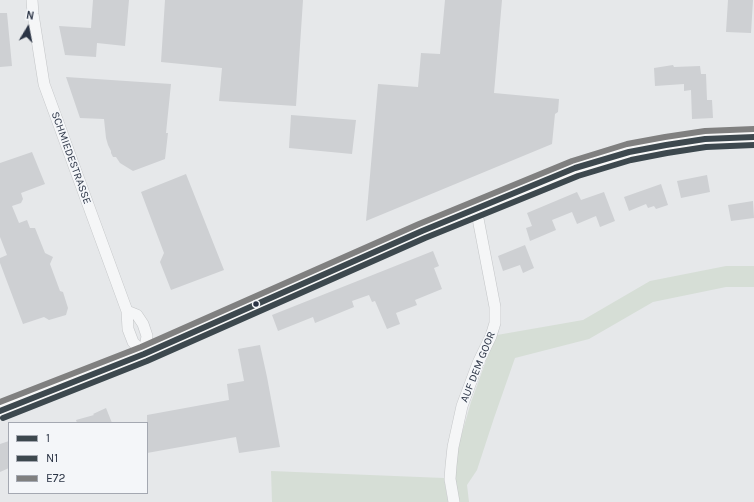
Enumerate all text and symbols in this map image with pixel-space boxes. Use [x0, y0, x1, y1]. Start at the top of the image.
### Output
north arrow [8, 8, 48, 48]
text: N [25, 9, 35, 23]
street label: SCHMIEDESTRASSE [48, 110, 94, 206]
unlabelled marker [251, 299, 261, 309]
street label: AUF DEM GOOR [458, 330, 498, 404]
legend [8, 422, 148, 494]
text: 1 [46, 431, 50, 445]
text: N1 [46, 451, 58, 465]
text: E72 [46, 471, 65, 485]

